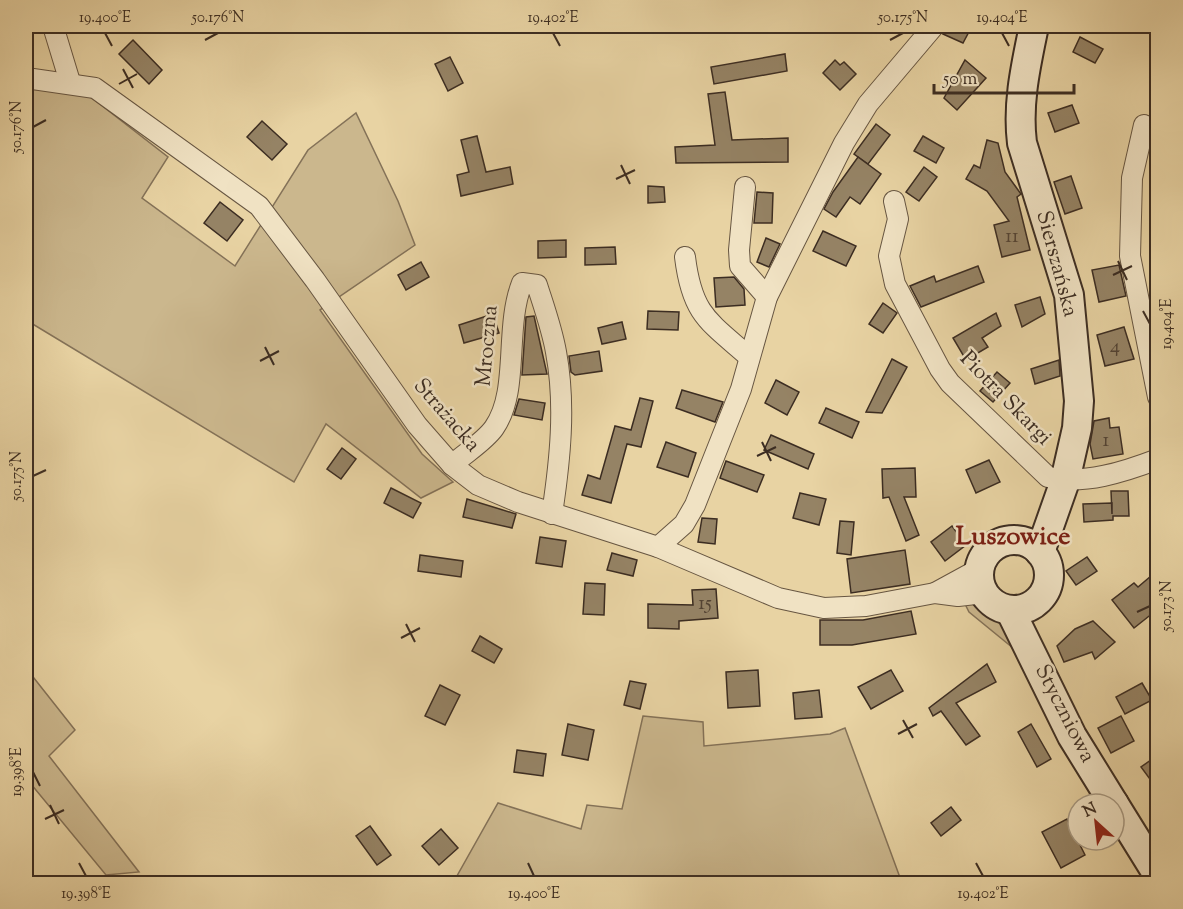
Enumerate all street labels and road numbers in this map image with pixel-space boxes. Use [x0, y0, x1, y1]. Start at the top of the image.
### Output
street label: Sierszańska [1026, 207, 1086, 321]
street label: Mroczna [469, 304, 507, 388]
street label: Piotra Skargi [951, 344, 1059, 454]
street label: Strażacka [405, 372, 487, 460]
street label: Styczniowa [1026, 659, 1102, 769]

